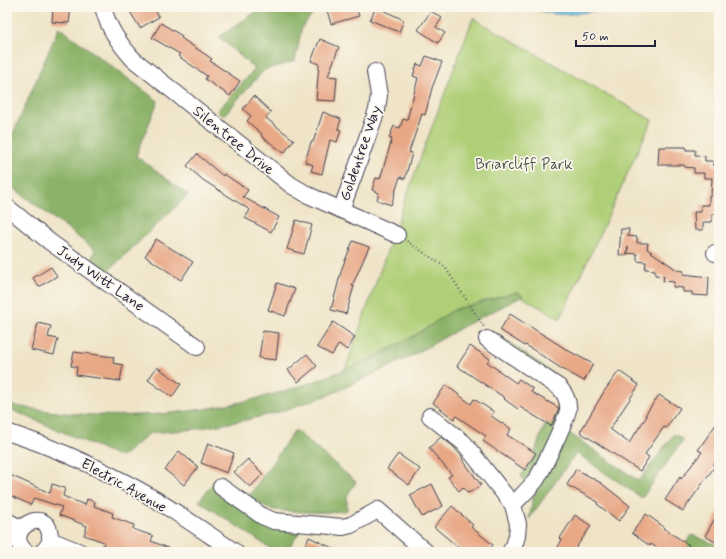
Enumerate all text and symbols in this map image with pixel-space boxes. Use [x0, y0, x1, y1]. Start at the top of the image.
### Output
scale bar [576, 22, 655, 48]
text: 50 m [582, 29, 609, 45]
street label: Silentree Drive [188, 102, 278, 180]
street label: Goldentree Way [335, 103, 387, 204]
park label: Briarcliff Park [475, 155, 573, 175]
street label: Judy Witt Lane [53, 241, 148, 317]
street label: Electric Avenue [77, 454, 170, 518]

